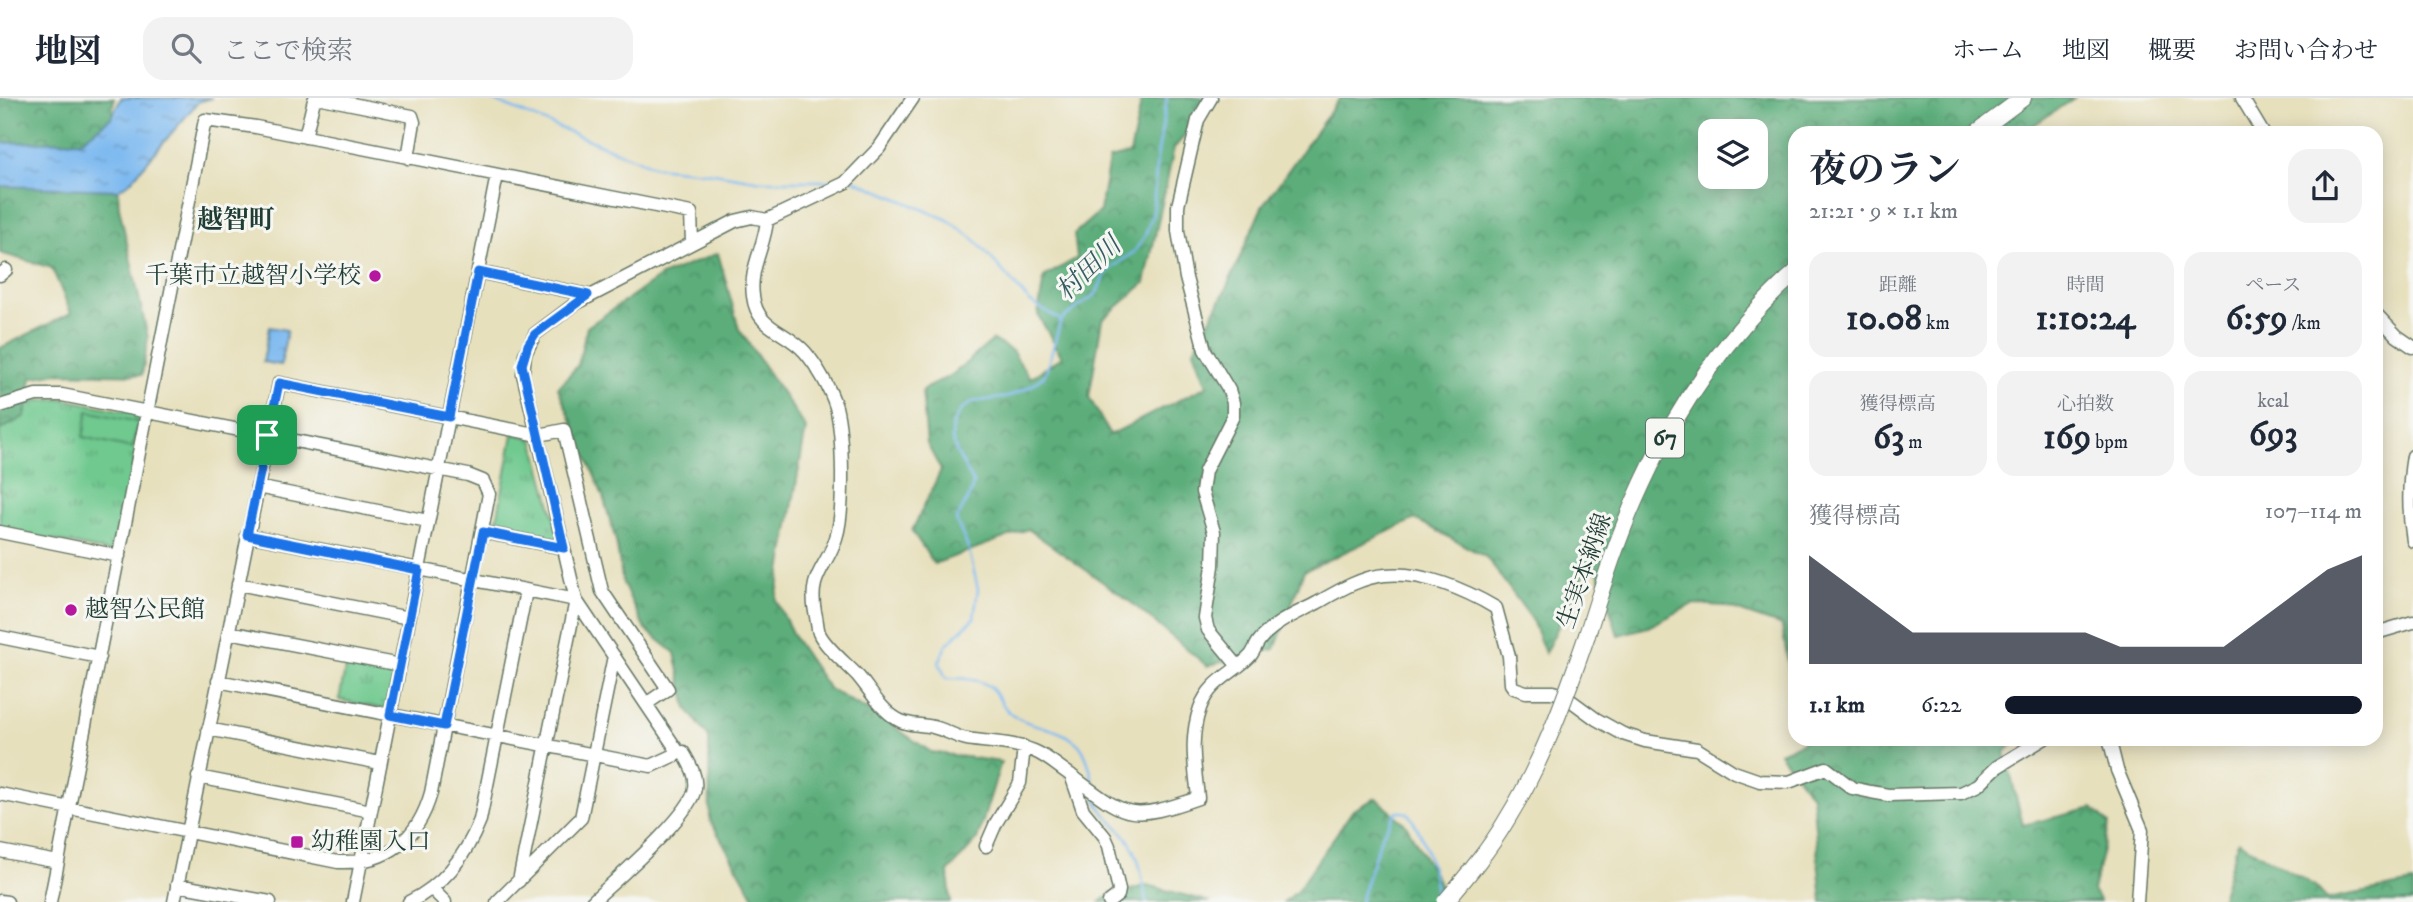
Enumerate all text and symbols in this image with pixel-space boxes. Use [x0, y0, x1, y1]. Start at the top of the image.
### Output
search box [143, 17, 633, 80]
icon: search [167, 29, 205, 67]
text: 地図 [35, 32, 101, 73]
text: ここで検索 [223, 35, 353, 68]
text: ホーム [1952, 36, 2024, 66]
text: 地図 [2062, 36, 2110, 66]
text: 概要 [2148, 36, 2196, 66]
text: お問い合わせ [2234, 36, 2378, 66]
map controls [1698, 119, 1768, 189]
button: layers [1698, 119, 1768, 189]
text: 夜のラン [1809, 147, 1961, 195]
button: share [2288, 149, 2362, 223]
text: 21:21 · 9 × 1.1 km [1809, 197, 1958, 226]
district label: 越智町 [197, 204, 275, 237]
water label: 村田川 [1049, 228, 1131, 308]
place label: 千葉市立越智小学校 [145, 261, 361, 291]
marker: 千葉市立越智小学校 [367, 268, 383, 284]
text: 距離 [1879, 274, 1917, 297]
text: 時間 [2066, 274, 2105, 297]
text: ペース [2245, 274, 2301, 297]
text: 10.08 [1846, 297, 1922, 341]
text: 1:10:24 [2035, 297, 2136, 341]
text: 6:59 [2226, 297, 2288, 341]
text: km [1922, 312, 1950, 335]
text: /km [2288, 312, 2321, 335]
text: kcal [2258, 390, 2289, 413]
text: 獲得標高 [1860, 393, 1936, 416]
text: 心拍数 [2057, 393, 2114, 416]
pin [237, 405, 297, 465]
text: 693 [2249, 413, 2298, 457]
icon: arrive [248, 416, 286, 454]
text: 63 [1873, 416, 1904, 460]
text: 169 [2043, 416, 2091, 460]
road number: 67 [1646, 418, 1684, 458]
text: m [1904, 431, 1923, 454]
text: bpm [2091, 431, 2128, 454]
text: 107–114 m [2265, 497, 2362, 526]
text: 獲得標高 [1809, 502, 1901, 531]
street label: 生実本納線 [1551, 509, 1619, 633]
place label: 越智公民館 [85, 595, 205, 625]
marker: 越智公民館 [63, 602, 79, 618]
text: 1.1 km [1809, 691, 1865, 720]
text: 6:22 [1921, 691, 1962, 720]
place label: 幼稚園入口 [311, 827, 431, 857]
marker: 幼稚園入口 [289, 834, 305, 850]

